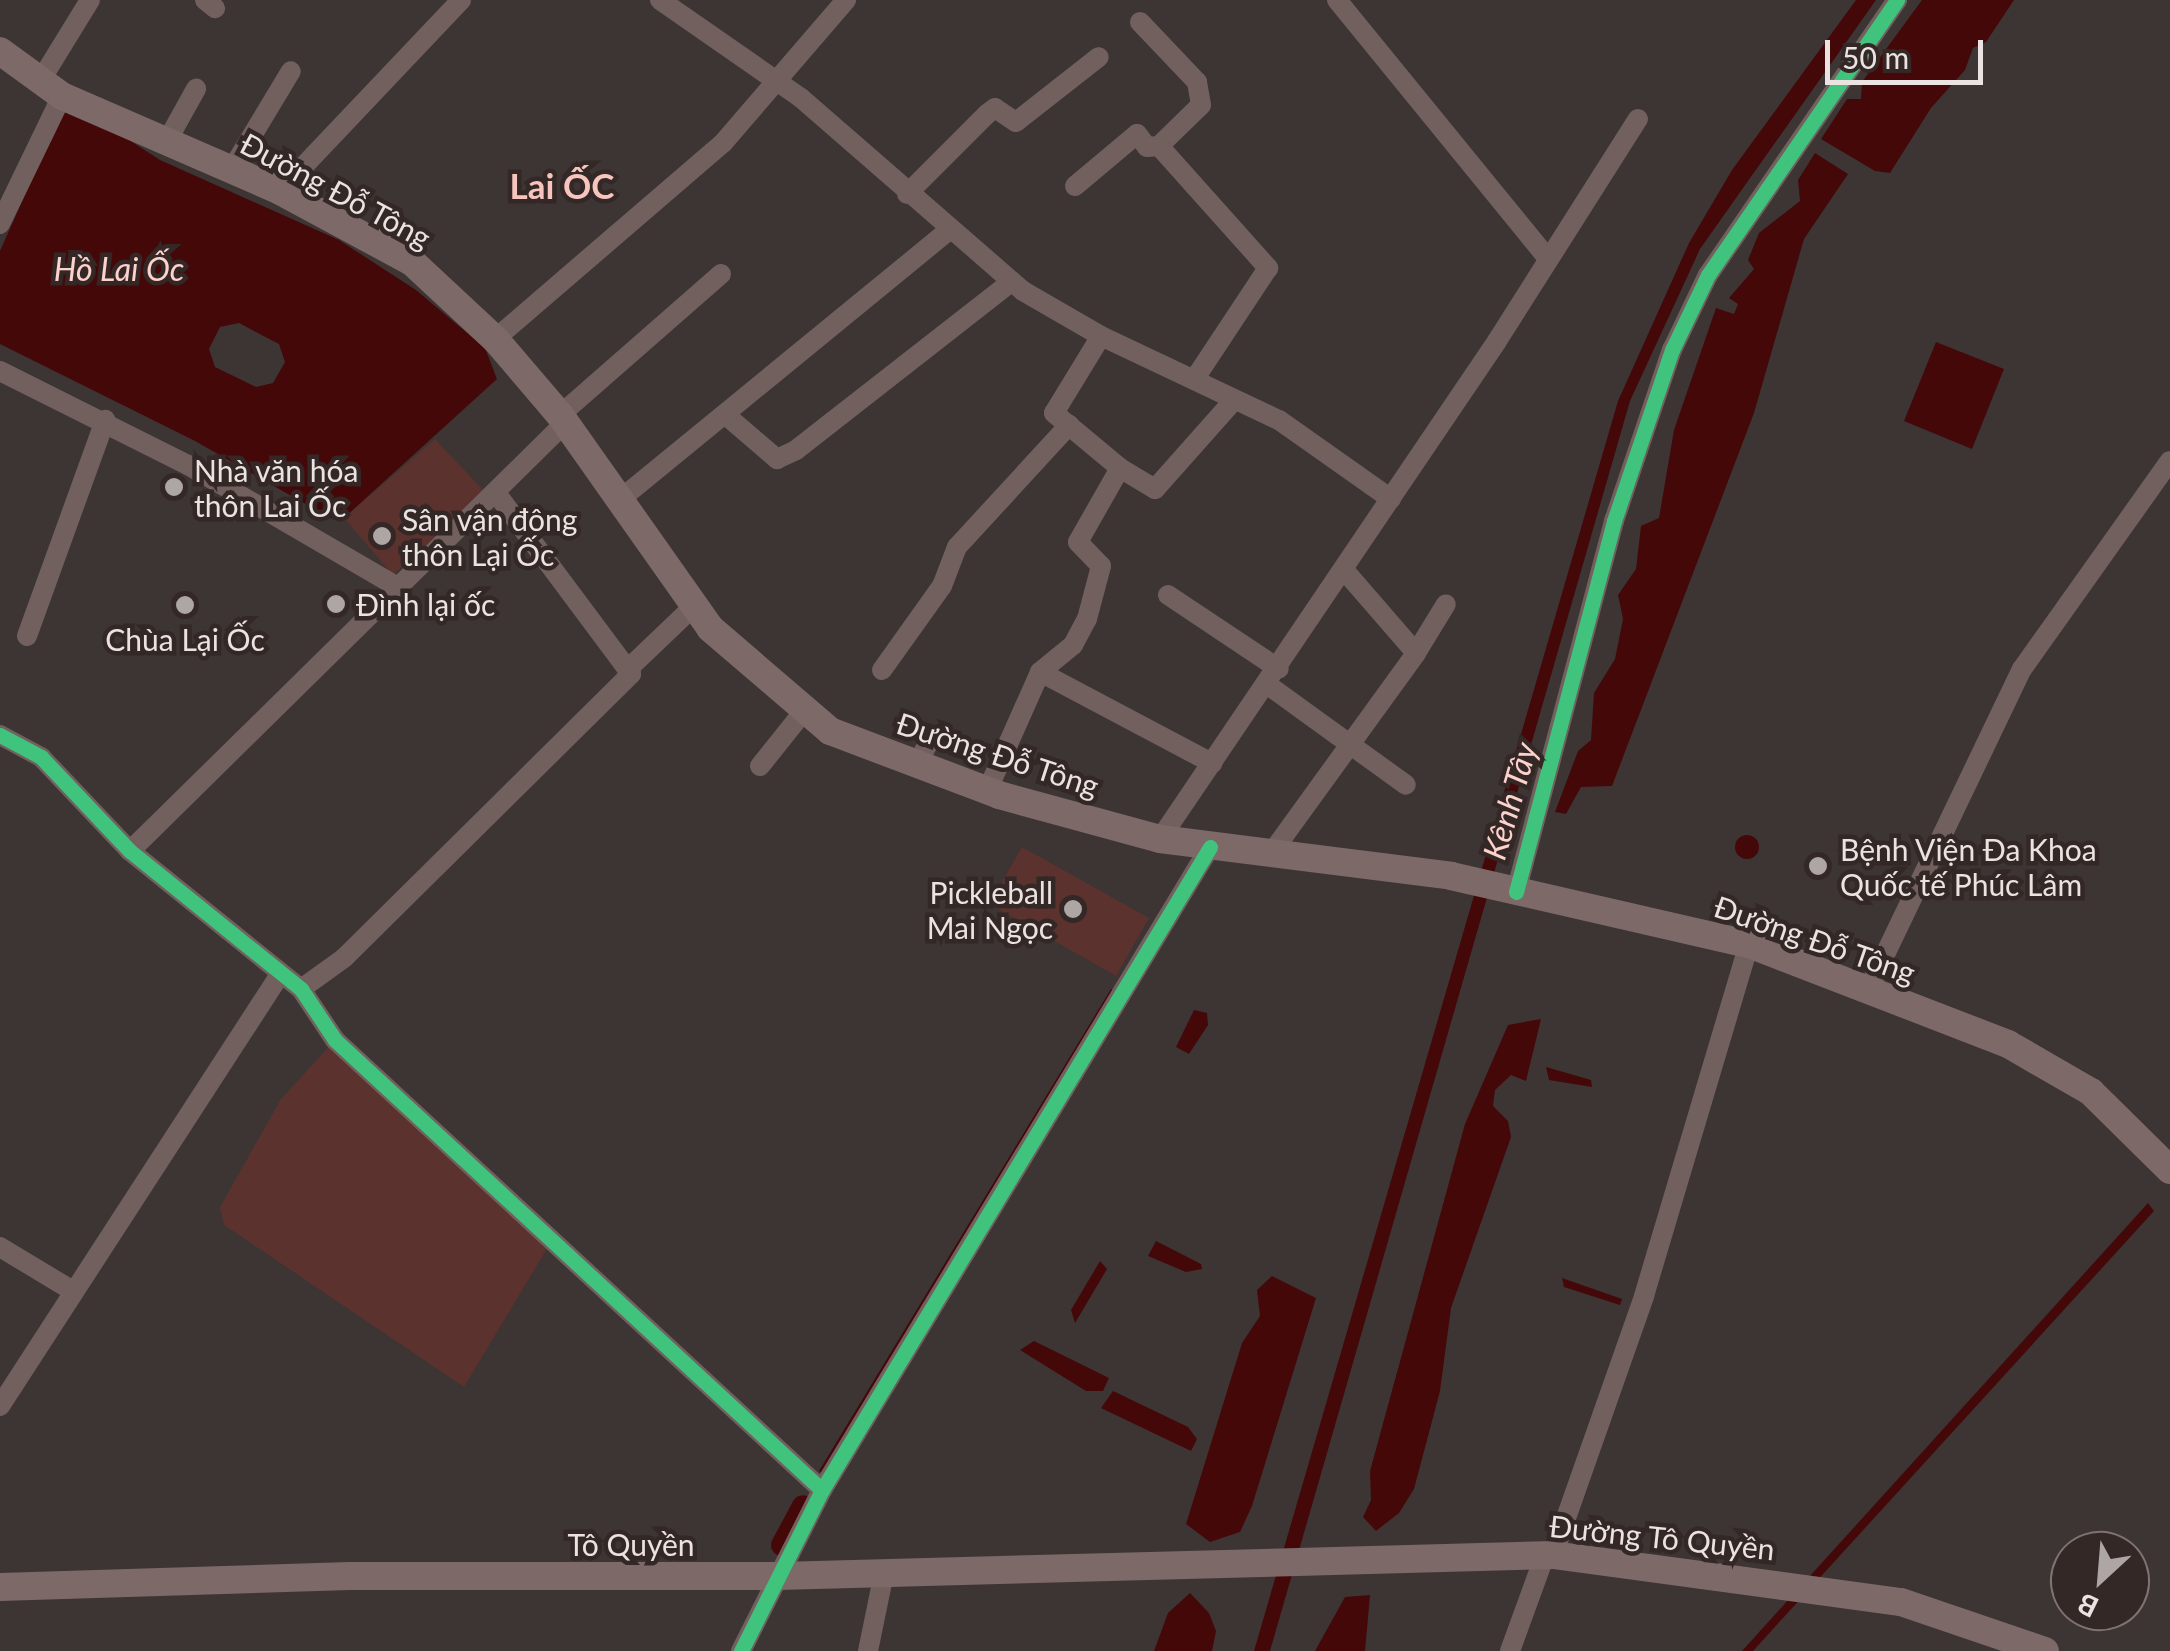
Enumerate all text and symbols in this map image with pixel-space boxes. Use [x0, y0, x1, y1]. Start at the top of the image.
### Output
scale bar [1830, 20, 1988, 82]
text: 50 m [1842, 39, 1909, 75]
street label: Đường Đỗ Tông [234, 125, 438, 255]
district label: Lai ỐC [510, 164, 614, 206]
water label: Hồ Lai Ốc [54, 250, 184, 288]
place label: Nhà văn hóa thôn Lai Ốc [194, 452, 359, 522]
marker: Nhà văn hóa thôn Lai Ốc [163, 476, 185, 498]
place label: Sân vận động thôn Lại Ốc [402, 501, 578, 572]
marker: Sân vận động thôn Lại Ốc [371, 525, 393, 547]
place label: Đình lại ốc [356, 586, 495, 622]
marker: Đình lại ốc [325, 593, 347, 615]
marker: Chùa Lại Ốc [174, 594, 196, 616]
place label: Chùa Lại Ốc [105, 621, 265, 657]
street label: Đường Đỗ Tông [892, 704, 1104, 804]
water label: Kênh Tây [1475, 738, 1545, 864]
place label: Bệnh Viện Đa Khoa Quốc tế Phúc Lâm [1840, 831, 2098, 902]
marker: Bệnh Viện Đa Khoa Quốc tế Phúc Lâm [1805, 853, 1831, 879]
place label: Pickleball Mai Ngọc [927, 874, 1053, 944]
street label: Đường Đỗ Tông [1709, 888, 1921, 990]
marker: Pickleball Mai Ngọc [1062, 898, 1084, 920]
street label: Đường Tô Quyền [1547, 1507, 1777, 1567]
street label: Tô Quyền [567, 1526, 695, 1562]
north arrow [2050, 1531, 2150, 1631]
text: B [2072, 1587, 2103, 1625]

